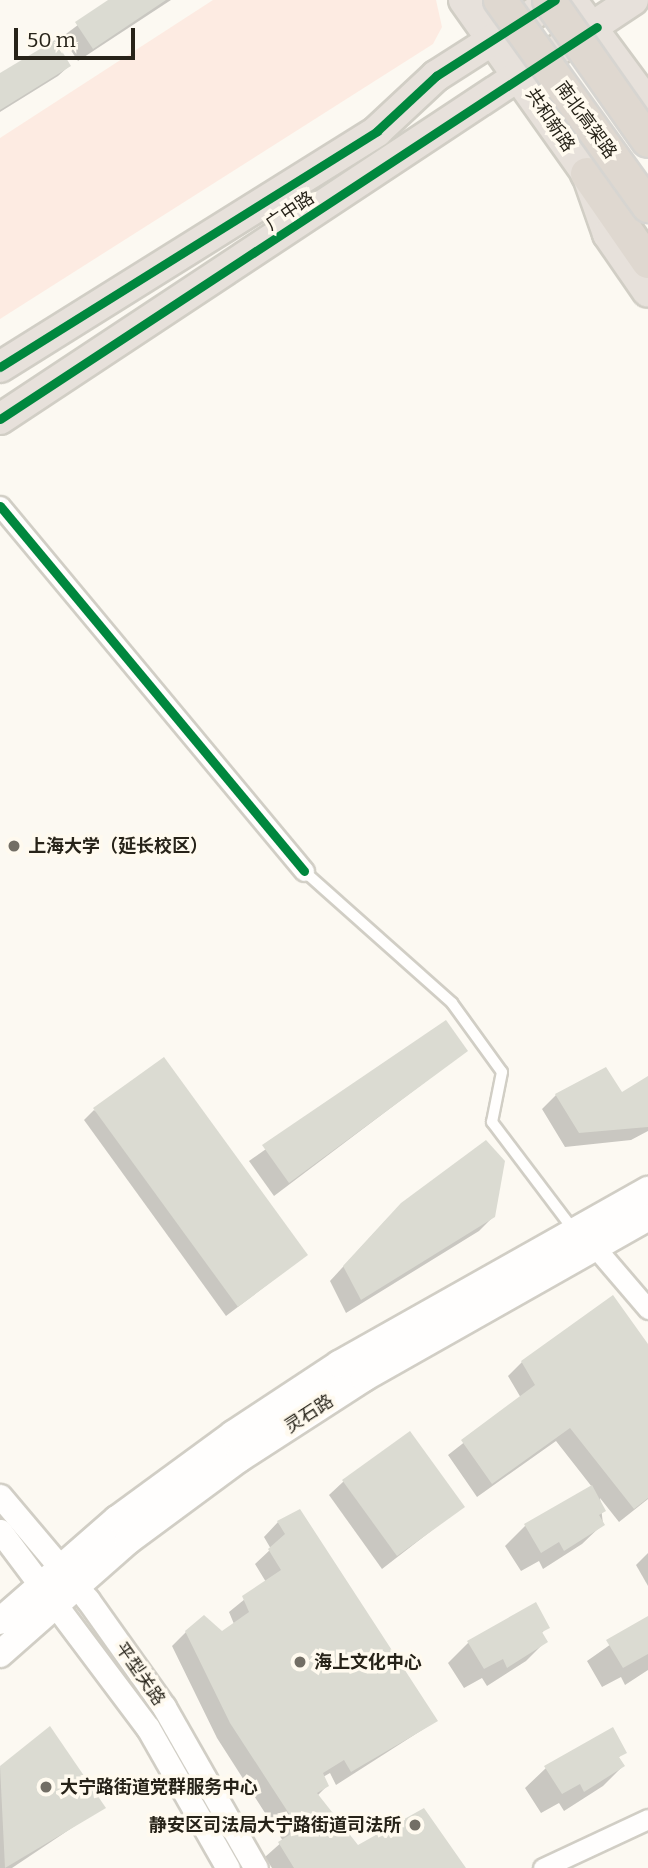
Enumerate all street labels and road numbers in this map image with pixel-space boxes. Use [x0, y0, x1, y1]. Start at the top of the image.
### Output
street label: 南北高架路 [551, 77, 621, 163]
street label: 共和新路 [521, 84, 579, 156]
street label: 广中路 [262, 187, 318, 235]
street label: 灵石路 [280, 1390, 338, 1438]
street label: 平型关路 [111, 1638, 169, 1710]

